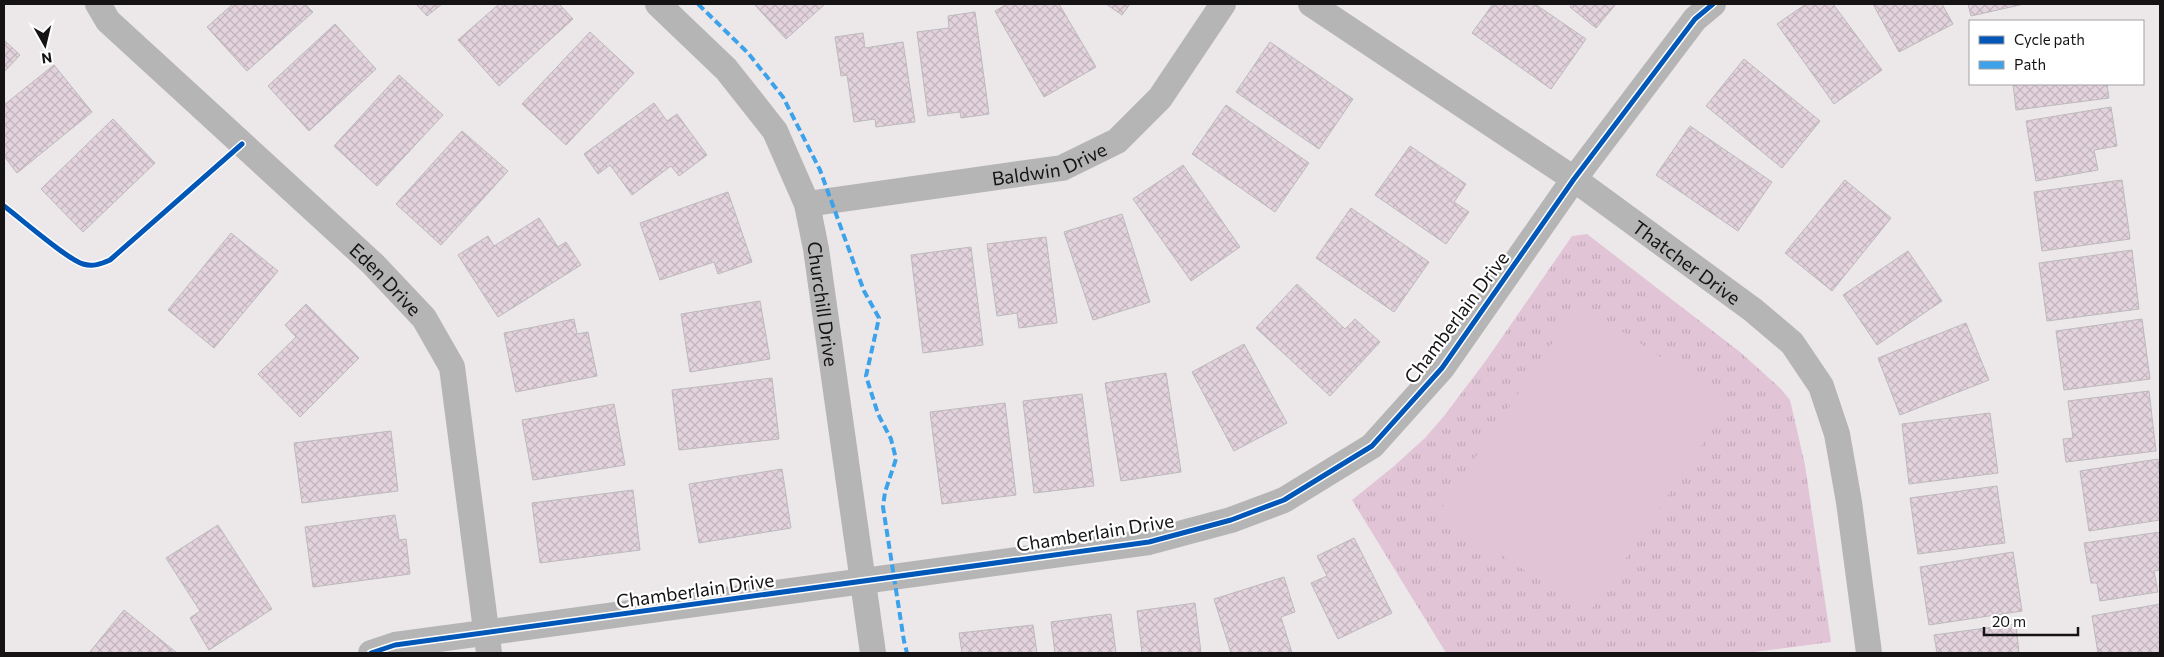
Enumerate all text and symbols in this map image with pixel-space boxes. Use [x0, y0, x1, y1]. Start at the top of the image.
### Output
north arrow [20, 20, 70, 70]
legend [1969, 20, 2144, 85]
text: Cycle path [2014, 30, 2085, 48]
text: N [40, 49, 53, 68]
text: Path [2014, 55, 2046, 73]
street label: Baldwin Drive [990, 137, 1110, 189]
street label: Thatcher Drive [1629, 215, 1746, 309]
street label: Eden Drive [346, 238, 427, 320]
street label: Churchill Drive [803, 239, 844, 368]
street label: Chamberlain Drive [1399, 246, 1513, 388]
street label: Chamberlain Drive [1015, 508, 1175, 556]
street label: Chamberlain Drive [615, 568, 775, 612]
scale bar [1984, 604, 2078, 636]
text: 20 m [1992, 612, 2026, 630]

